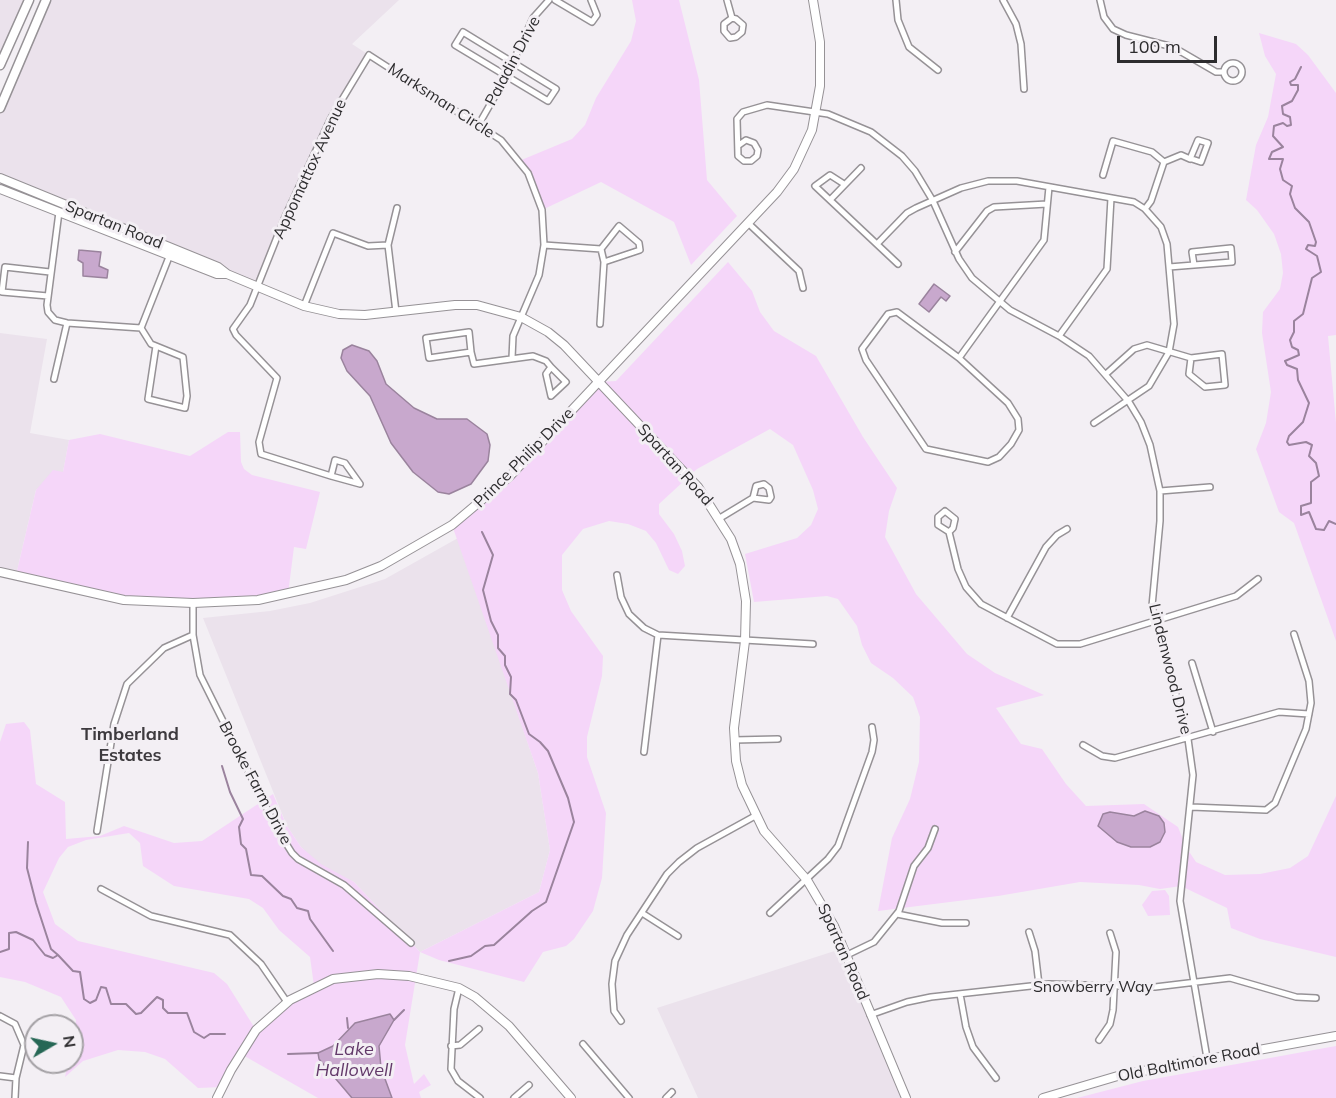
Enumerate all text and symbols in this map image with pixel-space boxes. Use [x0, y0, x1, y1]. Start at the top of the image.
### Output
street label: Paladin Drive [481, 13, 545, 109]
scale bar [1120, 24, 1220, 62]
text: 100 m [1128, 35, 1181, 58]
street label: Marksman Circle [384, 59, 498, 143]
street label: Appomattox Avenue [269, 96, 351, 242]
street label: Spartan Road [62, 197, 166, 253]
street label: Prince Philip Drive [470, 404, 578, 512]
street label: Spartan Road [633, 420, 717, 510]
street label: Lindenwood Drive [1144, 602, 1196, 736]
street label: Brooke Farm Drive [214, 718, 296, 848]
district label: Timberland Estates [81, 724, 179, 766]
street label: Spartan Road [813, 901, 873, 1003]
street label: Snowberry Way [1033, 977, 1153, 997]
north arrow [24, 1014, 84, 1074]
text: N [59, 1034, 81, 1049]
water label: Lake Hallowell [315, 1039, 393, 1082]
street label: Old Baltimore Road [1116, 1040, 1262, 1086]

